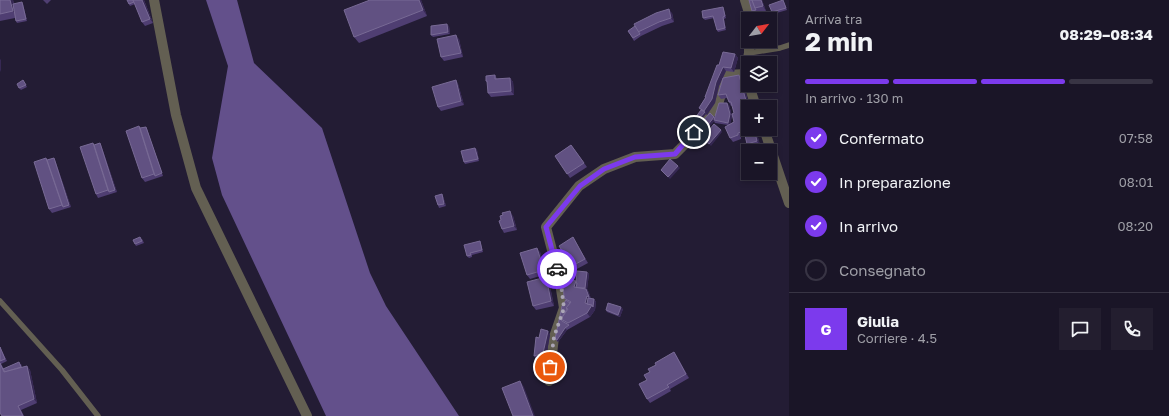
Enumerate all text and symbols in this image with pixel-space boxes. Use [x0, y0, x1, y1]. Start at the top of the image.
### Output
text: Arriva tra [805, 11, 862, 27]
north arrow [741, 12, 777, 48]
map controls [741, 12, 777, 180]
text: 08:29–08:34 [1060, 25, 1153, 43]
text: 2 min [805, 26, 873, 57]
button: layers [741, 56, 777, 92]
text: In arrivo · 130 m [805, 90, 903, 106]
button: + [741, 100, 777, 136]
pin [677, 115, 711, 149]
icon: home [683, 121, 705, 143]
icon: check [805, 127, 827, 149]
text: Confermato [839, 129, 924, 147]
text: 07:58 [1119, 130, 1153, 146]
button: − [741, 144, 777, 180]
icon: check [805, 171, 827, 193]
text: In preparazione [839, 173, 951, 191]
text: 08:01 [1119, 174, 1153, 190]
icon: check [805, 215, 827, 237]
text: In arrivo [839, 217, 898, 235]
text: 08:20 [1118, 218, 1153, 234]
courier [537, 249, 577, 289]
icon: car [546, 258, 568, 280]
text: Consegnato [839, 261, 926, 279]
button: chat [1059, 308, 1101, 350]
button: phone [1111, 308, 1153, 350]
text: Giulia [857, 312, 899, 330]
text: G [820, 320, 832, 338]
text: Corriere · 4.5 [857, 330, 937, 346]
pin [533, 350, 567, 384]
icon: bag [539, 356, 561, 378]

